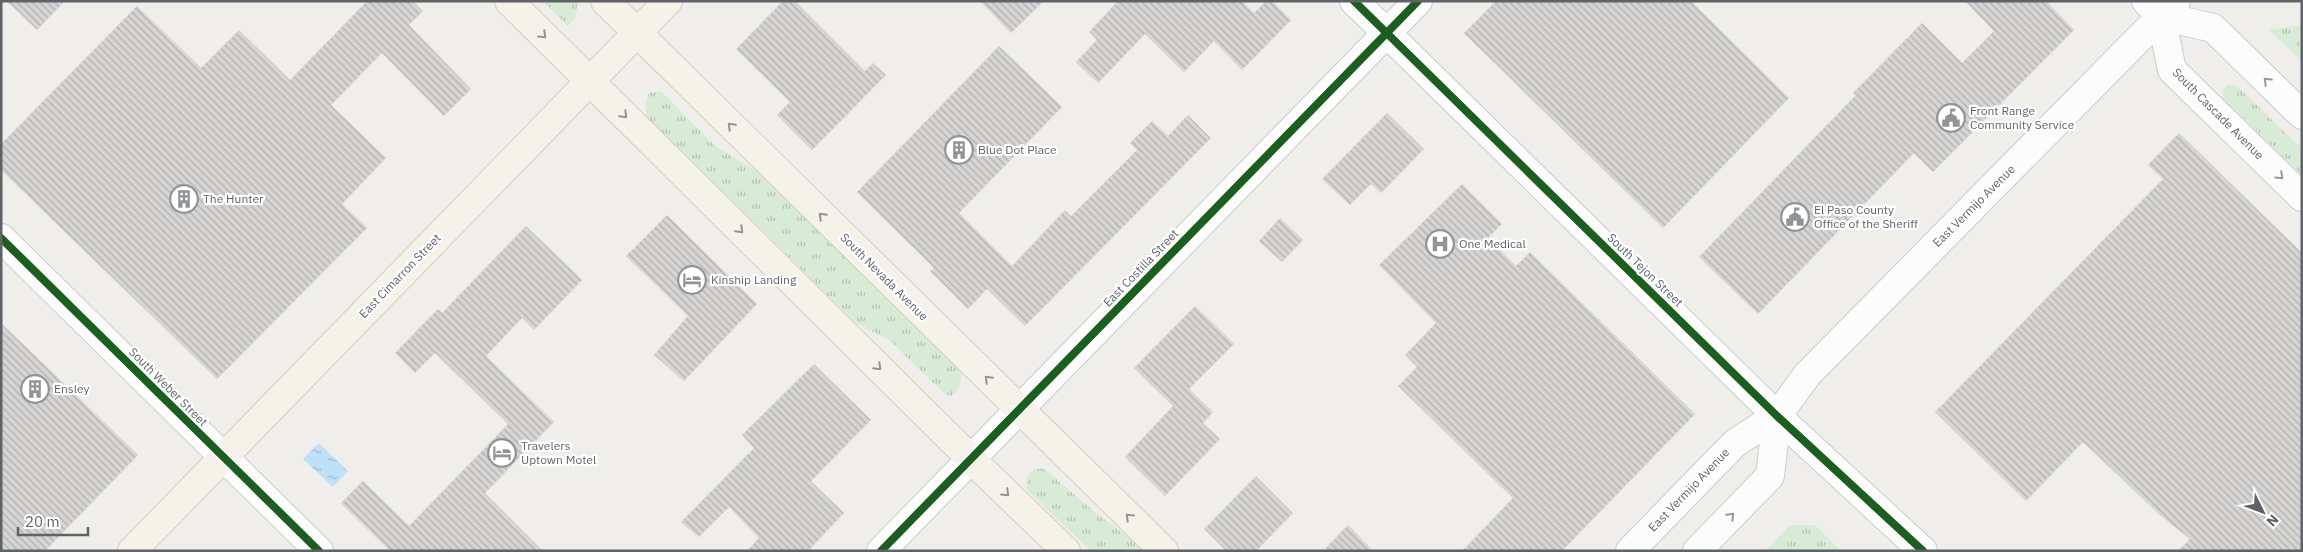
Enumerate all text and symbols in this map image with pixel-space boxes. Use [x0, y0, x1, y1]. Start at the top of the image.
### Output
one-way arrow [538, 30, 547, 39]
street label: South Cascade Avenue [2170, 65, 2267, 163]
one-way arrow [2263, 78, 2272, 87]
public building icon: Front Range Community Service [1936, 103, 1966, 133]
place label: Front Range Community Service [1970, 103, 2075, 132]
one-way arrow [619, 109, 628, 118]
one-way arrow [728, 122, 737, 131]
building icon: Blue Dot Place [944, 135, 974, 165]
place label: Blue Dot Place [978, 142, 1057, 157]
street label: East Vermijo Avenue [1929, 161, 2018, 250]
one-way arrow [2275, 170, 2284, 179]
building icon: The Hunter [169, 184, 199, 214]
place label: The Hunter [203, 191, 264, 206]
public building icon: El Paso County Office of the Sheriff [1780, 202, 1810, 232]
place label: El Paso County Office of the Sheriff [1814, 202, 1918, 231]
one-way arrow [819, 213, 828, 222]
one-way arrow [734, 224, 743, 233]
street label: East Costilla Street [1100, 226, 1181, 310]
hospital icon: One Medical [1425, 229, 1455, 259]
street label: East Cimarron Street [355, 230, 444, 321]
street label: South Nevada Avenue [837, 230, 932, 324]
street label: South Tejon Street [1604, 230, 1686, 310]
place label: One Medical [1459, 236, 1526, 251]
hotel icon: Kinship Landing [677, 265, 707, 295]
place label: Kinship Landing [711, 272, 797, 287]
street label: South Weber Street [126, 344, 211, 429]
one-way arrow [872, 361, 881, 370]
building icon: Ensley [20, 374, 50, 404]
one-way arrow [985, 376, 994, 385]
place label: Ensley [54, 381, 89, 396]
hotel icon: Travelers Uptown Motel [487, 438, 517, 468]
place label: Travelers Uptown Motel [521, 438, 596, 467]
street label: East Vermijo Avenue [1645, 444, 1733, 535]
one-way arrow [1000, 487, 1009, 496]
north arrow [2238, 487, 2288, 537]
scale bar [18, 504, 88, 536]
text: N [2263, 511, 2283, 530]
text: 20 m [25, 512, 60, 531]
one-way arrow [1725, 513, 1734, 522]
one-way arrow [1126, 514, 1135, 523]

